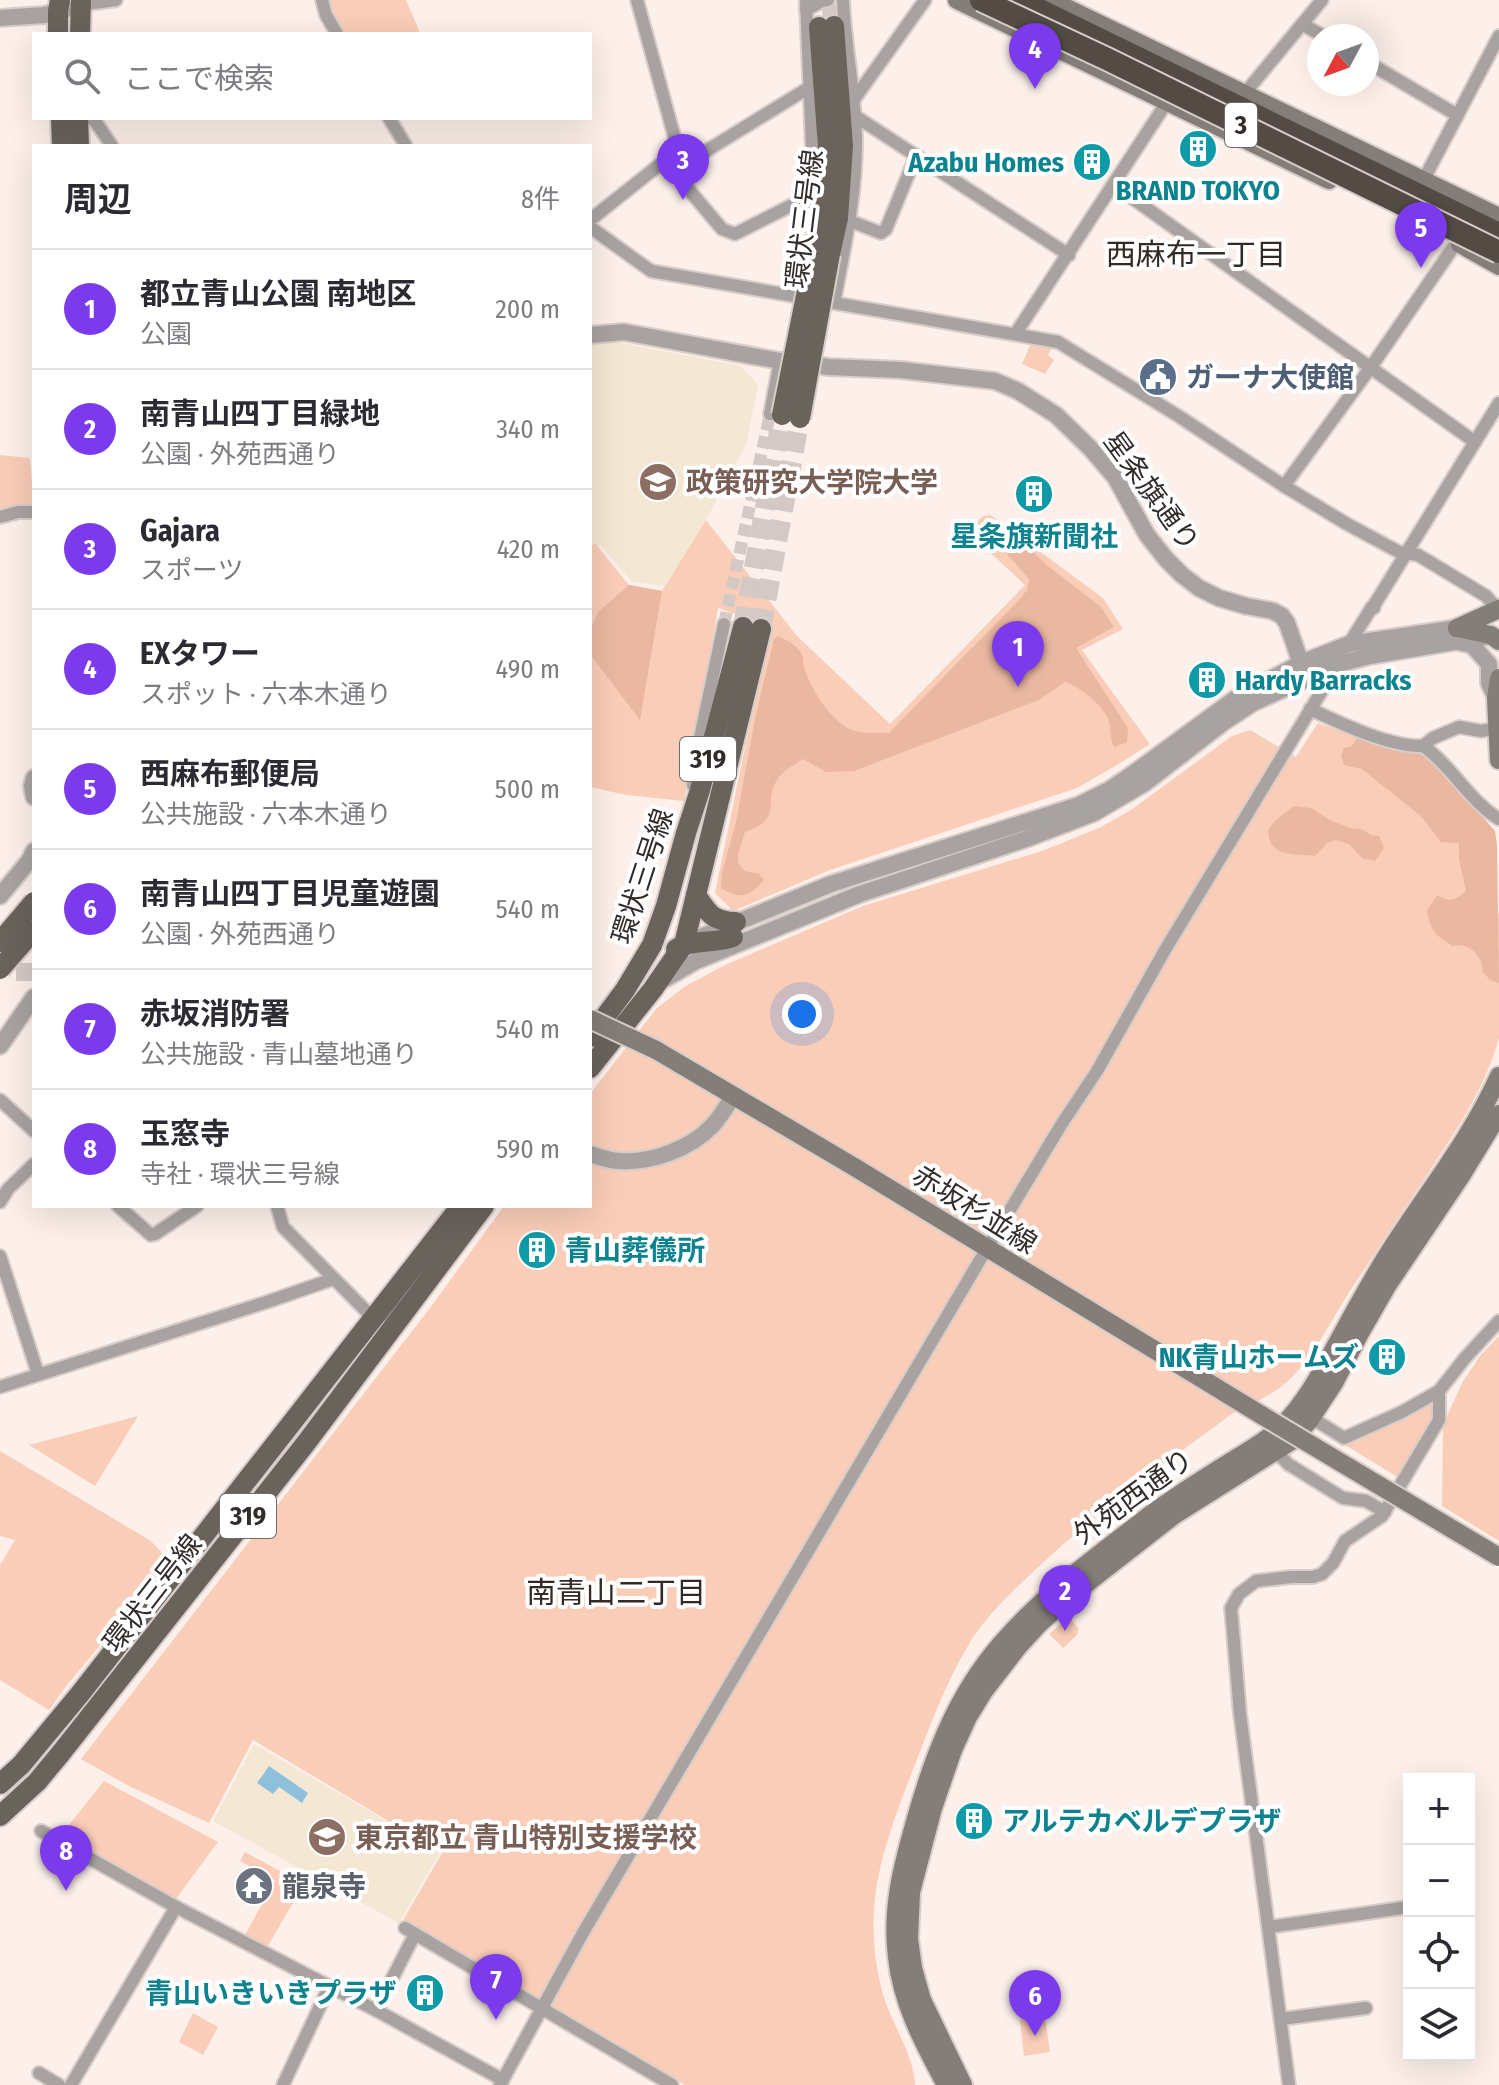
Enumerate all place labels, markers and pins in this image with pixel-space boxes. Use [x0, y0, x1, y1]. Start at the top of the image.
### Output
pin: 4 [1009, 23, 1061, 89]
building icon: BRAND TOKYO [1177, 128, 1219, 170]
pin: 3 [657, 134, 709, 200]
building icon: Azabu Homes [1071, 141, 1113, 183]
place label: Azabu Homes [907, 146, 1064, 179]
place label: BRAND TOKYO [1116, 174, 1280, 207]
pin: 5 [1395, 202, 1447, 268]
public building icon: ガーナ大使館 [1137, 356, 1179, 398]
place label: ガーナ大使館 [1186, 361, 1354, 394]
school or university icon: 政策研究大学院大学 [637, 461, 679, 503]
place label: 政策研究大学院大学 [686, 466, 938, 499]
building icon: 星条旗新聞社 [1013, 473, 1055, 515]
place label: 星条旗新聞社 [950, 520, 1118, 553]
pin: 1 [992, 621, 1044, 687]
building icon: Hardy Barracks [1186, 659, 1228, 701]
place label: Hardy Barracks [1235, 664, 1411, 697]
building icon: 青山葬儀所 [516, 1229, 558, 1271]
place label: 青山葬儀所 [565, 1234, 705, 1267]
building icon: NK青山ホームズ [1366, 1336, 1408, 1378]
place label: NK青山ホームズ [1159, 1341, 1359, 1374]
pin: 2 [1039, 1565, 1091, 1631]
building icon: アルテカベルデプラザ [953, 1800, 995, 1842]
place label: アルテカベルデプラザ [1002, 1805, 1282, 1838]
school or university icon: 東京都立 青山特別支援学校 [306, 1816, 348, 1858]
place label: 東京都立 青山特別支援学校 [355, 1821, 697, 1854]
pin: 8 [40, 1825, 92, 1891]
temple icon: 龍泉寺 [233, 1865, 275, 1907]
place label: 龍泉寺 [282, 1870, 366, 1903]
pin: 7 [470, 1954, 522, 2020]
pin: 6 [1009, 1970, 1061, 2036]
building icon: 青山いきいきプラザ [404, 1972, 446, 2014]
place label: 青山いきいきプラザ [145, 1977, 397, 2010]

